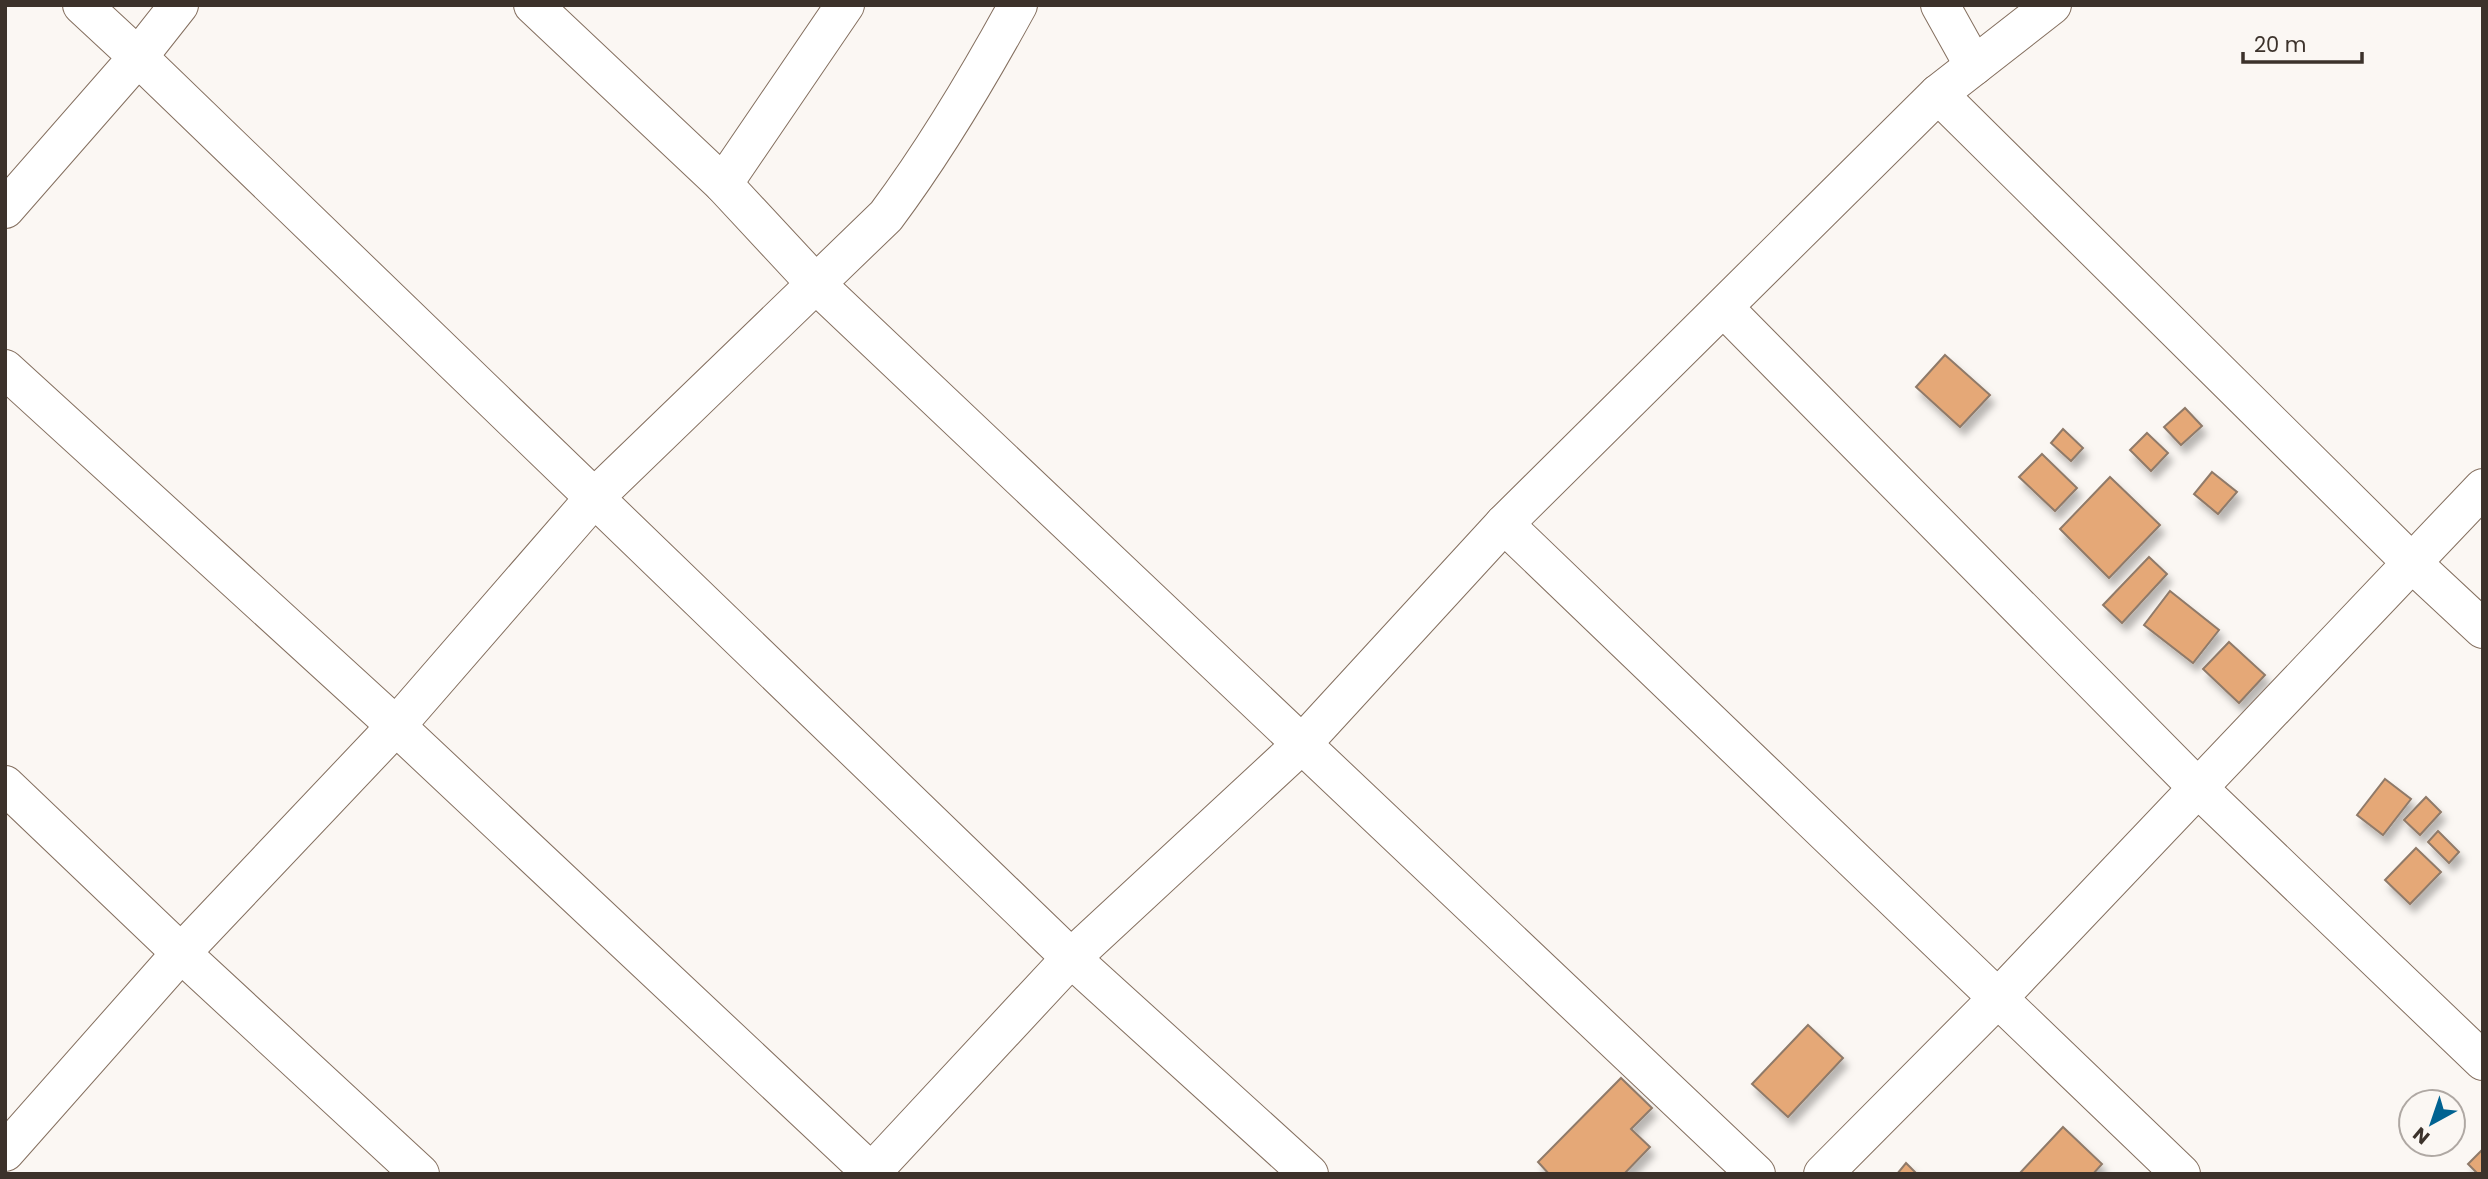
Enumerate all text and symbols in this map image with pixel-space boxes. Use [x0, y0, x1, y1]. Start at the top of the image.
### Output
scale bar [2243, 21, 2362, 65]
text: 20 m [2254, 30, 2307, 59]
north arrow [2397, 1088, 2467, 1158]
text: N [2407, 1121, 2436, 1151]

